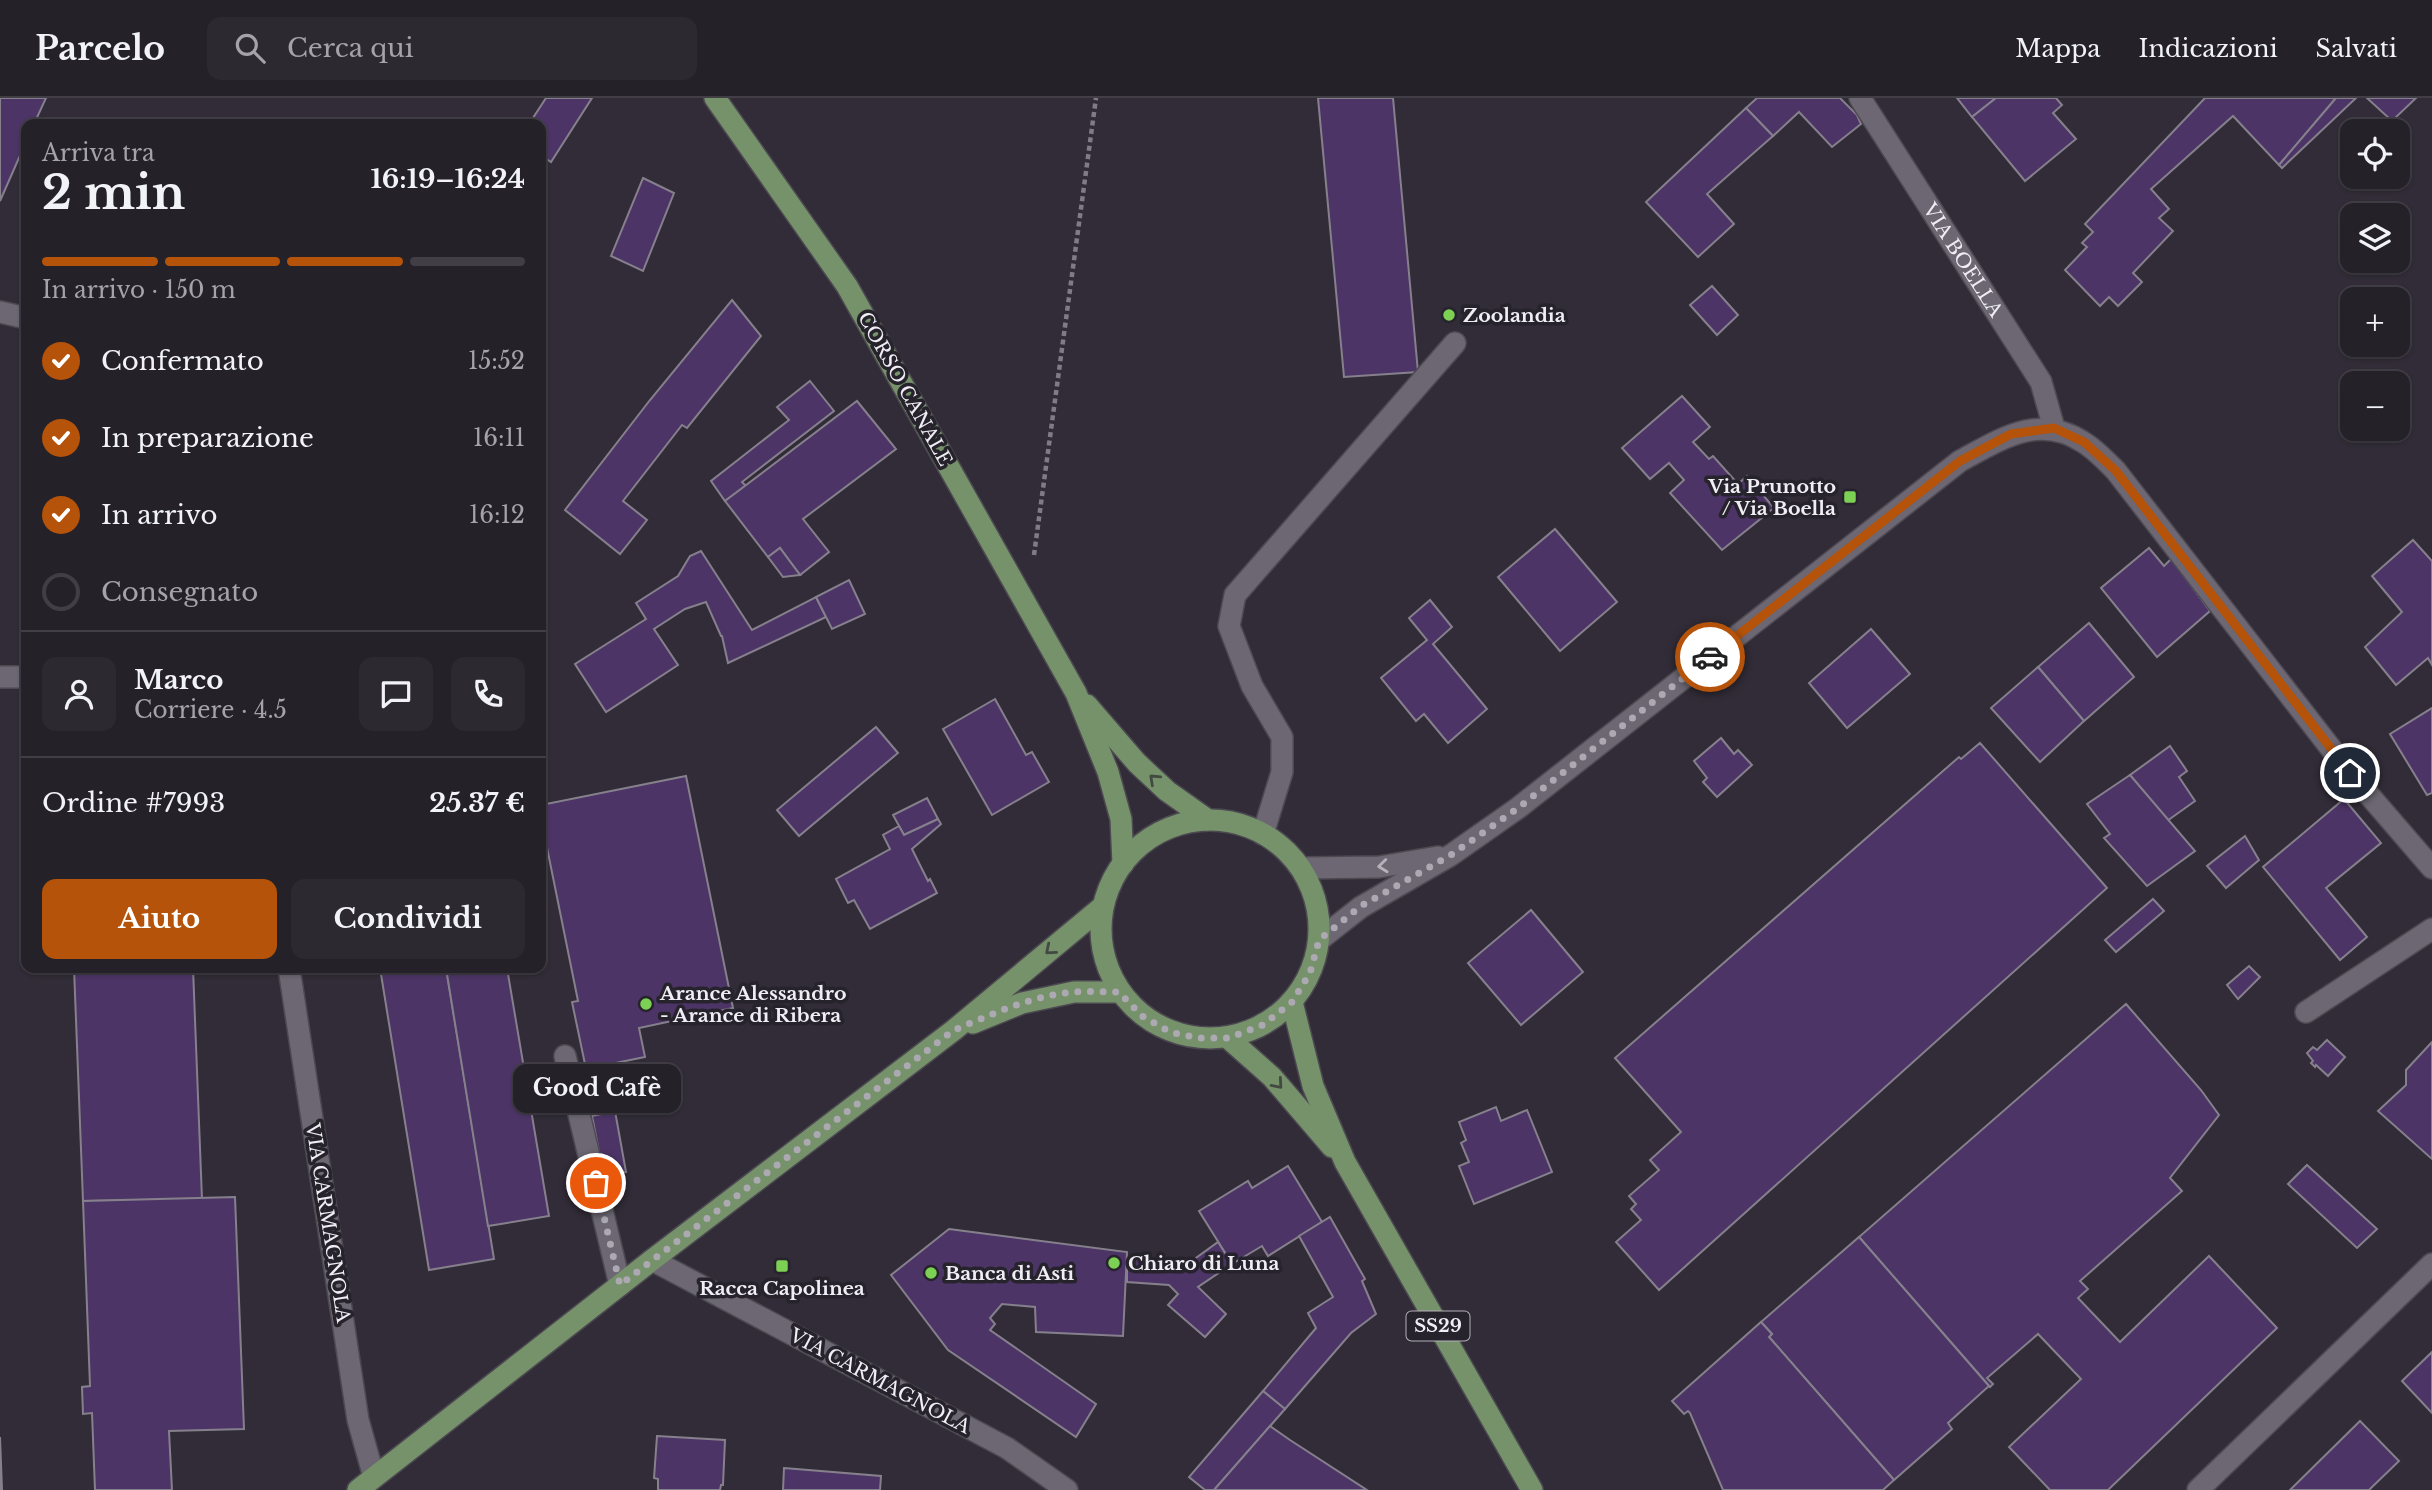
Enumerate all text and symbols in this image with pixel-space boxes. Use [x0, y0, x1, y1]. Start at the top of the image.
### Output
search box [207, 17, 697, 80]
text: Parcelo [35, 28, 165, 69]
icon: search [231, 29, 269, 67]
text: Cerca qui [287, 32, 414, 64]
text: Mappa [2015, 34, 2101, 63]
text: Indicazioni [2139, 34, 2278, 63]
text: Salvati [2316, 34, 2397, 63]
map controls [2340, 119, 2410, 441]
button: locate [2340, 119, 2410, 189]
text: Arriva tra [42, 139, 155, 167]
text: 16:19–16:24 [370, 163, 525, 195]
text: 2 min [42, 164, 185, 221]
street label: VIA BOELLA [1918, 198, 2008, 321]
button: layers [2340, 203, 2410, 273]
text: In arrivo · 150 m [42, 276, 236, 304]
button: + [2340, 287, 2410, 357]
place label: Zoolandia [1463, 304, 1566, 327]
marker: Zoolandia [1441, 307, 1457, 323]
street label: CORSO CANALE [853, 308, 957, 470]
icon: check [42, 342, 80, 380]
text: Confermato [101, 345, 264, 377]
text: 15:52 [468, 347, 525, 375]
button: − [2340, 371, 2410, 441]
icon: check [42, 419, 80, 457]
text: In preparazione [101, 422, 314, 454]
text: 16:11 [473, 424, 525, 452]
place label: Via Prunotto / Via Boella [1707, 475, 1836, 520]
marker: Via Prunotto / Via Boella [1842, 489, 1858, 505]
icon: check [42, 496, 80, 534]
text: In arrivo [101, 499, 217, 531]
text: 16:12 [469, 501, 525, 529]
text: Consegnato [101, 576, 258, 608]
courier [1675, 622, 1745, 692]
icon: car [1691, 638, 1729, 676]
button: person [42, 657, 116, 731]
button: chat [359, 657, 433, 731]
button: phone [451, 657, 525, 731]
text: Marco [134, 664, 223, 696]
text: Corriere · 4.5 [134, 696, 287, 724]
pin [2320, 743, 2380, 803]
icon: home [2331, 754, 2369, 792]
one-way arrow [1149, 774, 1162, 787]
text: Ordine #7993 [42, 787, 225, 819]
text: 25.37 € [429, 787, 525, 819]
one-way arrow [1377, 858, 1389, 873]
button: Aiuto [42, 879, 277, 959]
button: Condividi [291, 879, 525, 959]
one-way arrow [1045, 942, 1058, 954]
place label: Arance Alessandro - Arance di Ribera [659, 982, 846, 1027]
marker: Arance Alessandro - Arance di Ribera [638, 996, 654, 1012]
callout: Good Cafè [512, 1064, 680, 1113]
text: Good Cafè [533, 1074, 661, 1102]
one-way arrow [1270, 1076, 1282, 1089]
street label: VIA CARMAGNOLA [301, 1121, 355, 1325]
pin [566, 1153, 626, 1213]
icon: bag [577, 1164, 615, 1202]
place label: Chiaro di Luna [1128, 1252, 1280, 1275]
marker: Chiaro di Luna [1106, 1255, 1122, 1271]
marker: Racca Capolinea [774, 1258, 790, 1274]
place label: Banca di Asti [945, 1262, 1074, 1285]
marker: Banca di Asti [923, 1265, 939, 1281]
place label: Racca Capolinea [699, 1277, 865, 1300]
road number: SS29 [1406, 1311, 1470, 1340]
street label: VIA CARMAGNOLA [785, 1323, 975, 1439]

